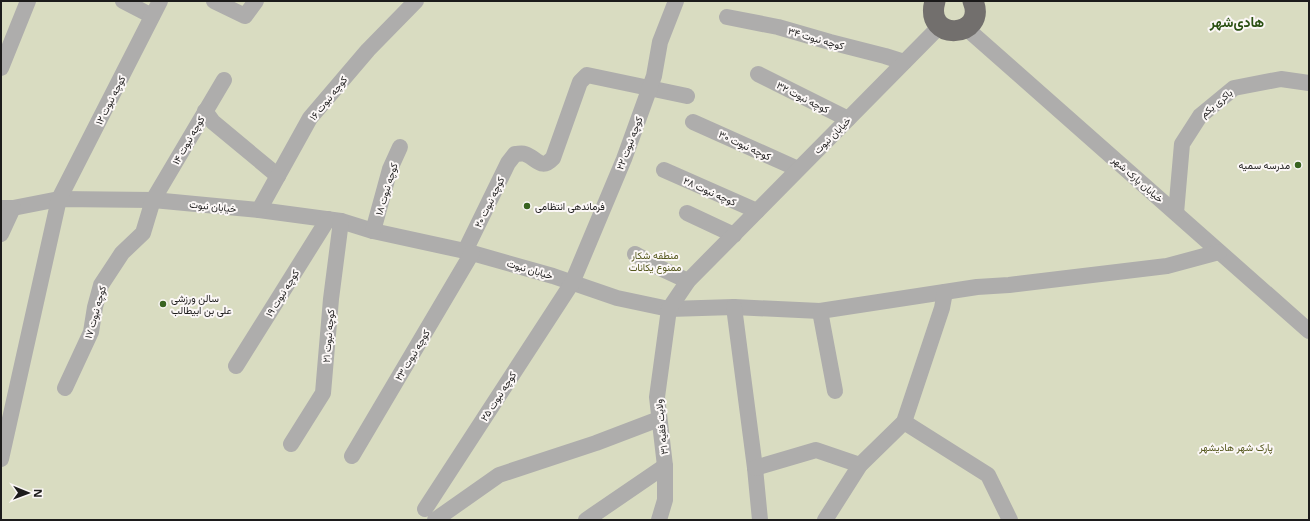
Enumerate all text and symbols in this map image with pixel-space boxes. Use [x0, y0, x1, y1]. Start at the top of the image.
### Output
district label: هادی‌شهر [1209, 12, 1264, 31]
street label: کوچه نبوت ۳۴ [786, 23, 846, 54]
street label: کوچه نبوت ۱۲ [92, 72, 130, 128]
street label: کوچه نبوت ۱۶ [306, 72, 351, 124]
street label: کوچه نبوت ۳۲ [774, 78, 832, 117]
street label: باکری یکم [1197, 85, 1235, 121]
street label: کوچه نبوت ۱۴ [168, 113, 209, 167]
street label: خیابان نبوت [810, 113, 854, 157]
street label: کوچه نبوت ۲۲ [612, 114, 647, 172]
street label: کوچه نبوت ۳۰ [716, 127, 774, 164]
street label: خیابان پارک شهر [1108, 152, 1167, 206]
place label: مدرسه سمیه [1239, 158, 1290, 172]
street label: کوچه نبوت ۱۸ [371, 160, 402, 217]
marker: مدرسه سمیه [1293, 160, 1303, 170]
street label: کوچه نبوت ۲۸ [681, 173, 739, 210]
street label: کوچه نبوت ۲۰ [471, 174, 508, 230]
street label: خیابان نبوت [189, 197, 238, 215]
place label: فرماندهی انتظامی [535, 199, 605, 213]
marker: فرماندهی انتظامی [522, 201, 532, 211]
park label: منطقه شکار ممنوع یکانات [629, 248, 681, 274]
street label: خیابان نبوت [505, 256, 555, 282]
street label: کوچه نبوت ۱۹ [262, 266, 303, 320]
street label: کوچه نبوت ۱۷ [81, 283, 110, 340]
place label: سالن ورزشی علی بن ابیطالب [171, 291, 232, 317]
marker: سالن ورزشی علی بن ابیطالب [158, 299, 168, 309]
street label: کوچه نبوت ۲۱ [319, 308, 338, 363]
street label: کوچه نبوت ۲۳ [391, 326, 434, 384]
street label: کوچه نبوت ۲۵ [477, 368, 520, 424]
street label: ولایت فقیه ۳۱ [651, 399, 671, 455]
park label: پارک شهر هادیشهر [1198, 440, 1273, 455]
north arrow [8, 473, 48, 513]
text: N [31, 489, 46, 498]

